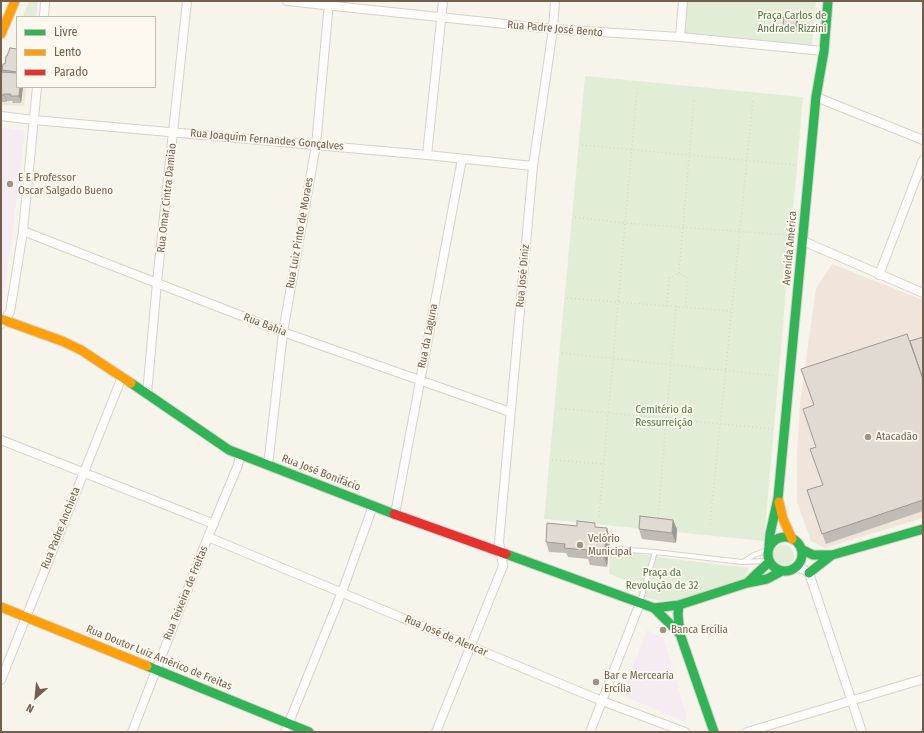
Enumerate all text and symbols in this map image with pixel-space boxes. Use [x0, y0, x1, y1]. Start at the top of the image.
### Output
park label: Praça Carlos de Andrade Rizzini [757, 9, 827, 35]
legend [16, 16, 156, 88]
street label: Rua Padre José Bento [507, 18, 603, 40]
text: Livre [54, 25, 77, 39]
text: Lento [54, 45, 81, 59]
text: Parado [54, 65, 88, 79]
street label: Rua Joaquim Fernandes Gonçalves [190, 127, 344, 153]
street label: Rua Omar Cintra Damião [155, 143, 179, 253]
place label: E E Professor Oscar Salgado Bueno [18, 171, 113, 197]
street label: Rua Luiz Pinto de Moraes [284, 176, 316, 290]
marker: E E Professor Oscar Salgado Bueno [5, 179, 15, 189]
street label: Avenida América [780, 210, 800, 286]
street label: Rua José Diniz [514, 244, 532, 308]
street label: Rua da Laguna [415, 303, 441, 369]
street label: Rua Bahia [242, 311, 288, 339]
park label: Cemitério da Ressurreição [635, 403, 693, 429]
place label: Atacadão [876, 430, 918, 444]
marker: Atacadão [863, 432, 873, 442]
street label: Rua José Bonifácio [280, 452, 362, 494]
street label: Rua Padre Anchieta [39, 485, 83, 571]
place label: Velório Municipal [588, 532, 632, 558]
marker: Velório Municipal [575, 540, 585, 550]
street label: Rua Teixeira de Freitas [161, 544, 211, 642]
park label: Praça da Revolução de 32 [626, 566, 698, 592]
street label: Rua José de Alencar [403, 613, 489, 659]
street label: Rua Doutor Luiz Américo de Freitas [84, 623, 234, 693]
place label: Banca Ercília [671, 623, 728, 637]
marker: Banca Ercília [658, 625, 668, 635]
place label: Bar e Mercearia Ercília [604, 669, 674, 695]
north arrow [16, 677, 56, 717]
marker: Bar e Mercearia Ercília [591, 677, 601, 687]
text: N [24, 701, 36, 715]

